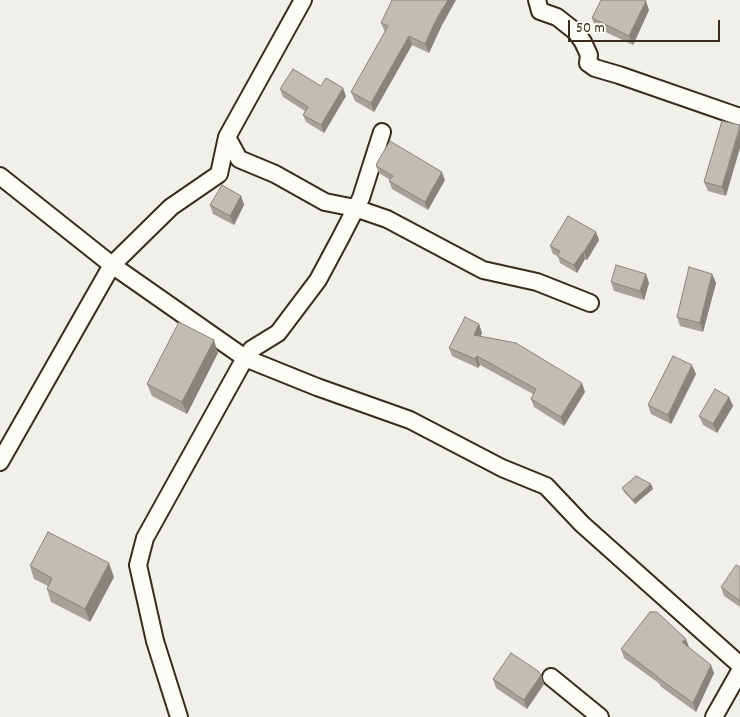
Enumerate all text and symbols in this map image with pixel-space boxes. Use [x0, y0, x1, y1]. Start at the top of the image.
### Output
scale bar [570, 10, 722, 42]
text: 50 m [576, 18, 605, 40]

